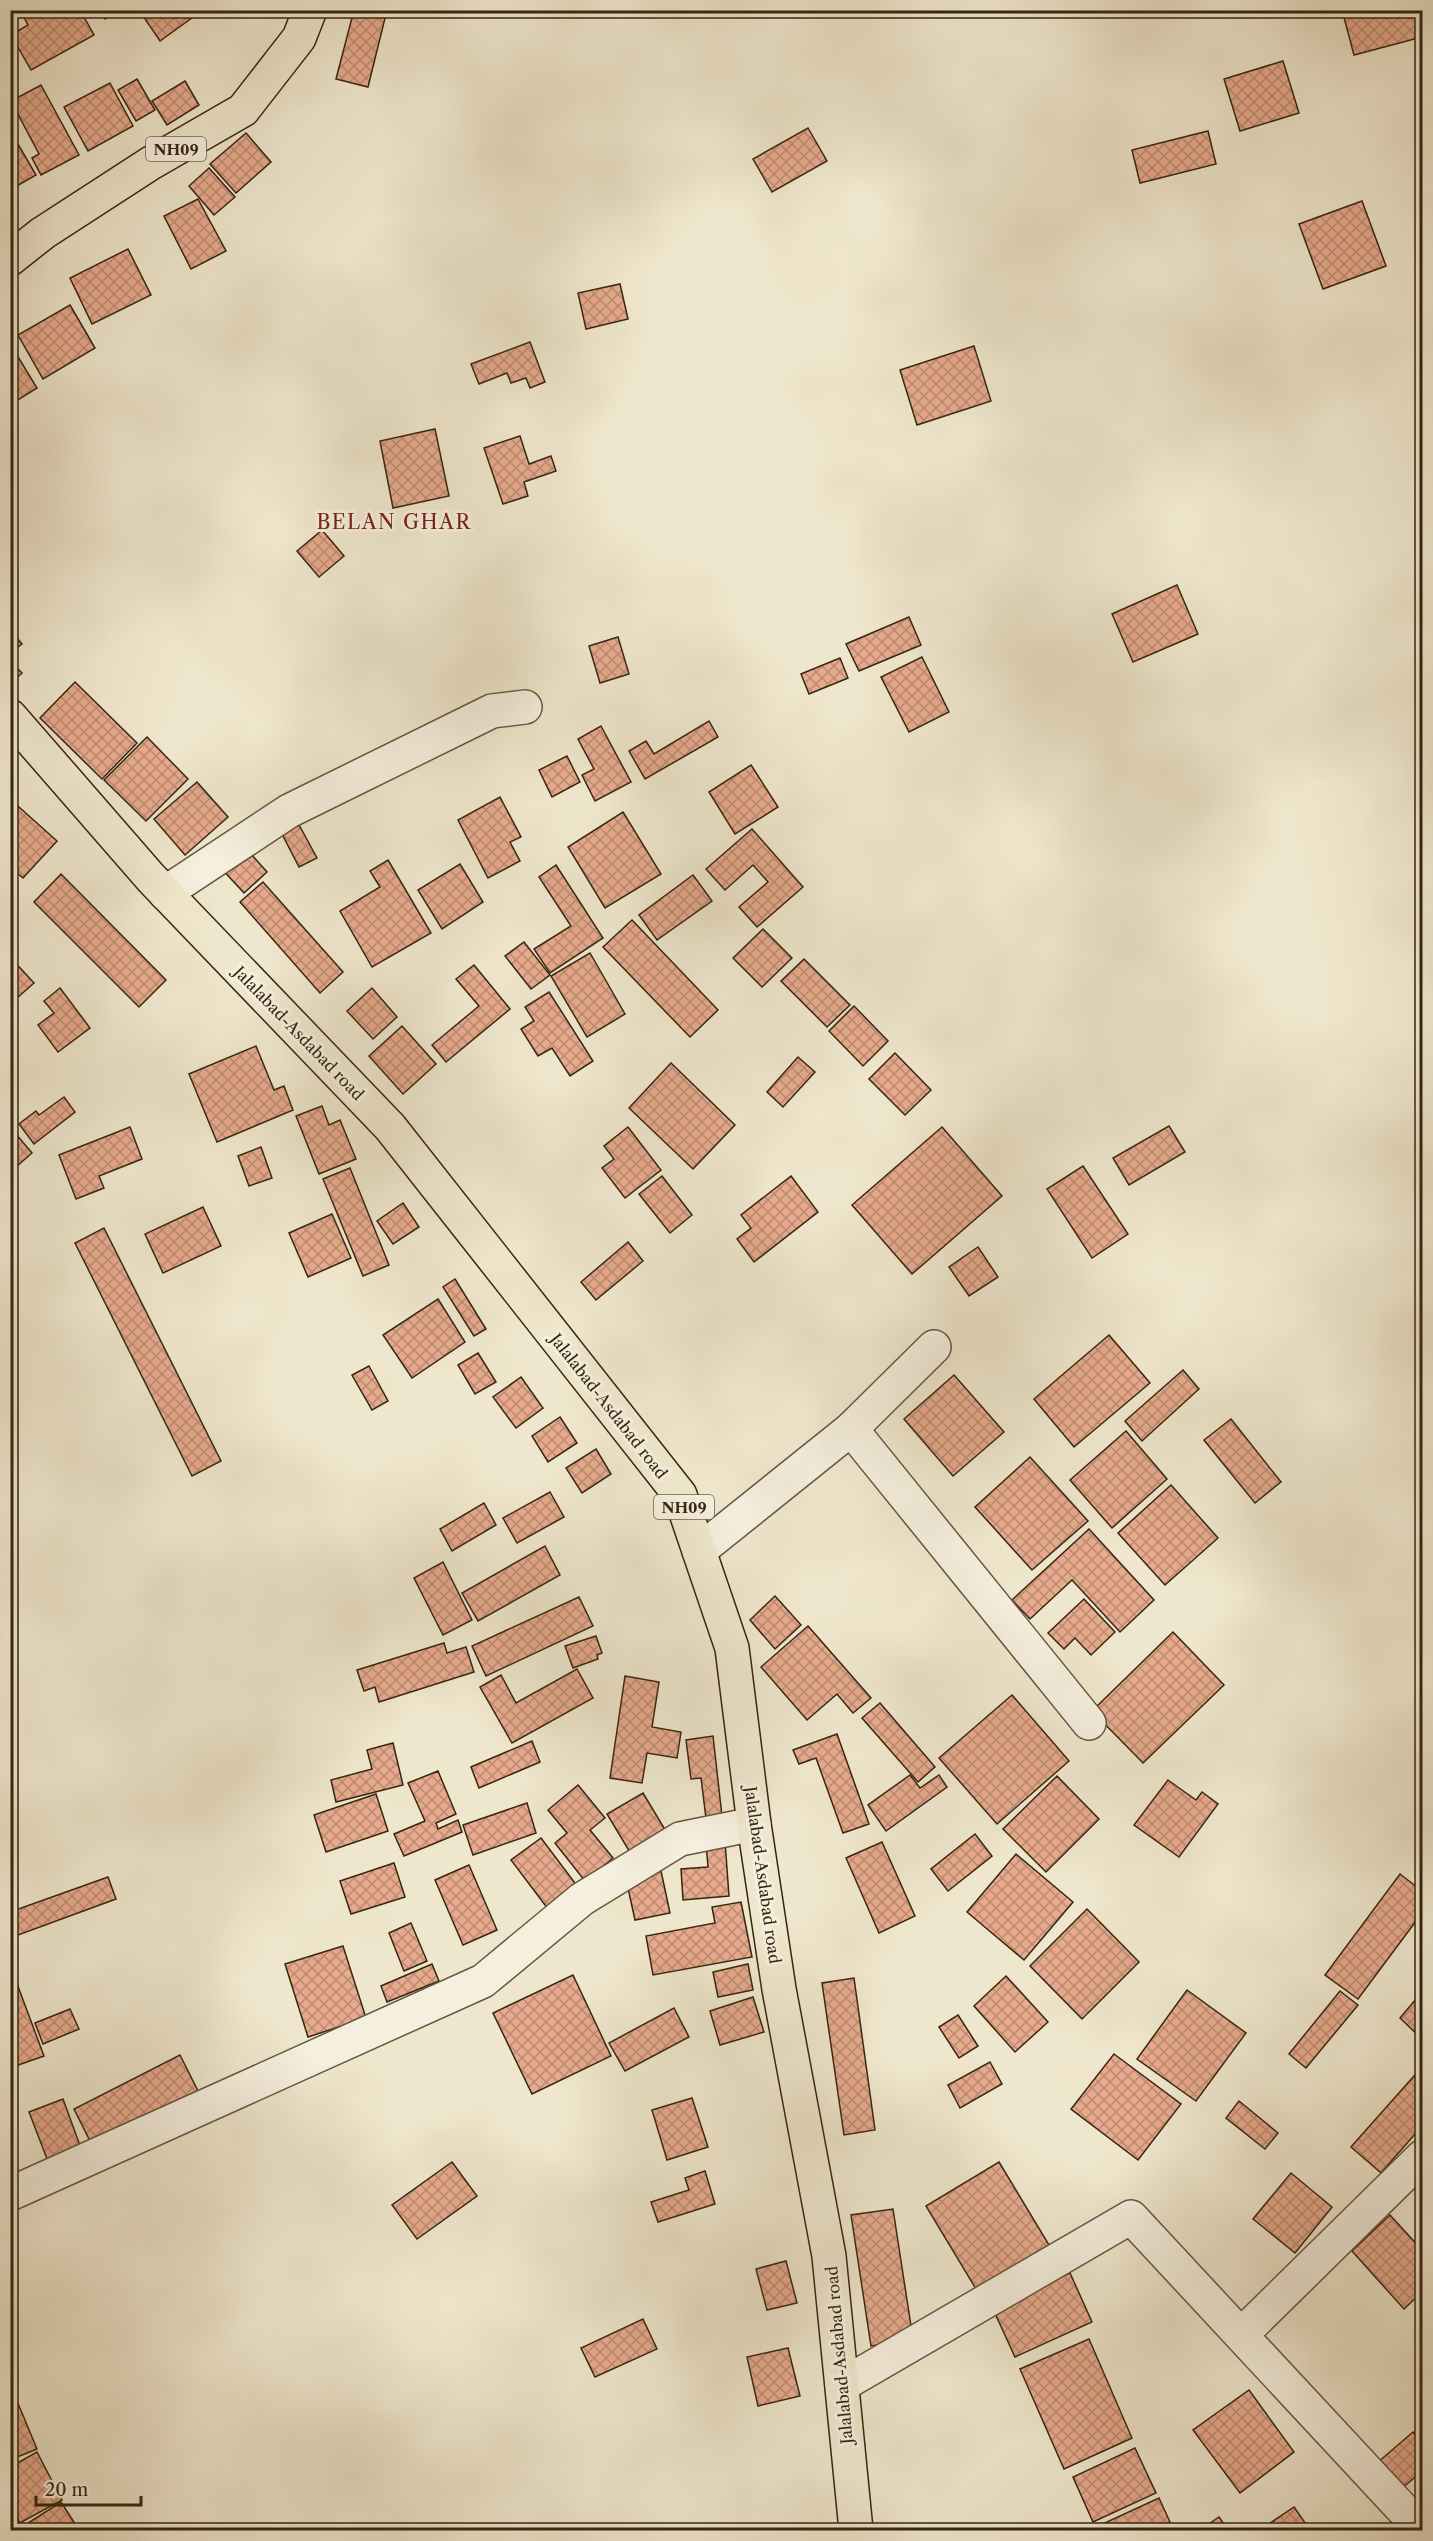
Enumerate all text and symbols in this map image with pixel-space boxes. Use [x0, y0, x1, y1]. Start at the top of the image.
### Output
road number: NH09 [146, 137, 206, 161]
district label: BELAN GHAR [316, 510, 472, 534]
street label: Jalalabad-Asdabad road [228, 960, 368, 1104]
street label: Jalalabad-Asdabad road [544, 1327, 672, 1483]
road number: NH09 [654, 1495, 714, 1519]
street label: Jalalabad-Asdabad road [740, 1782, 785, 1965]
street label: Jalalabad-Asdabad road [821, 2265, 857, 2448]
scale bar [36, 2469, 141, 2507]
text: 20 m [45, 2479, 89, 2501]

